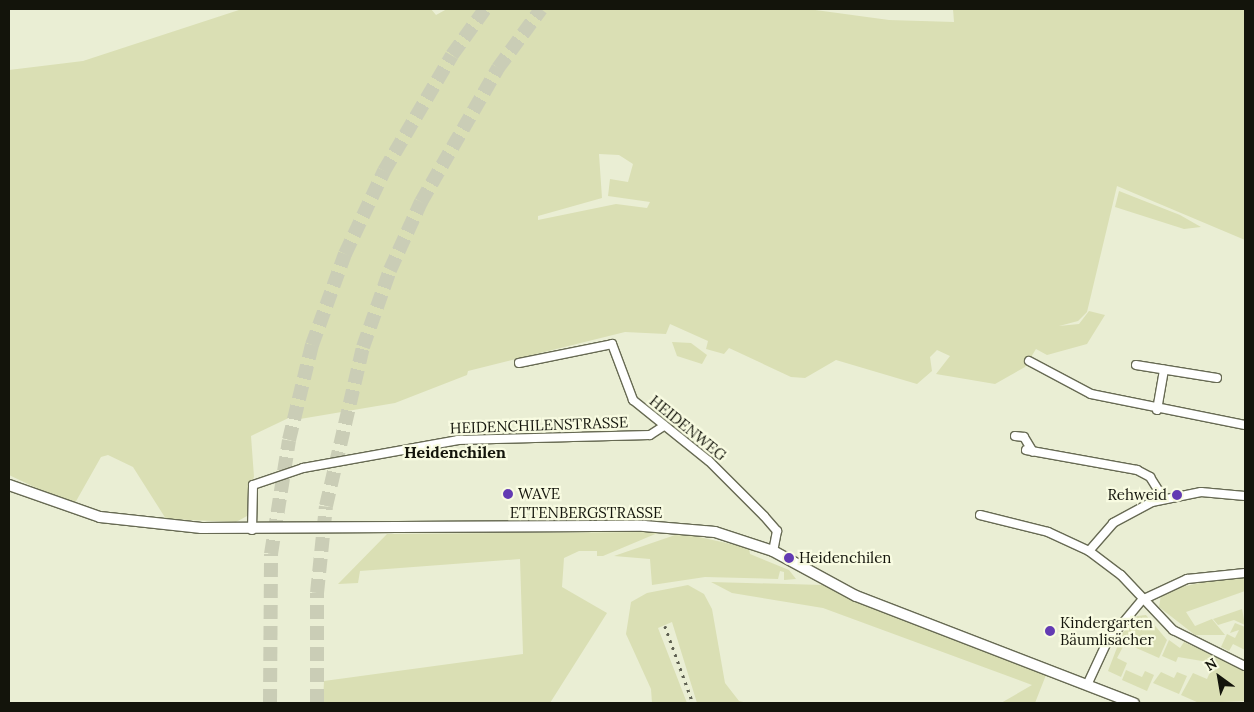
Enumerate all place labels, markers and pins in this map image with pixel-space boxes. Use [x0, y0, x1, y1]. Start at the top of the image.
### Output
place label: WAVE [518, 485, 560, 503]
place label: Rehweid [1107, 486, 1167, 504]
marker: WAVE [502, 488, 514, 500]
marker: Rehweid [1171, 489, 1183, 501]
place label: Heidenchilen [799, 549, 891, 567]
marker: Heidenchilen [783, 552, 795, 564]
place label: Kindergarten Bäumlisächer [1060, 613, 1154, 648]
marker: Kindergarten Bäumlisächer [1044, 625, 1056, 637]

